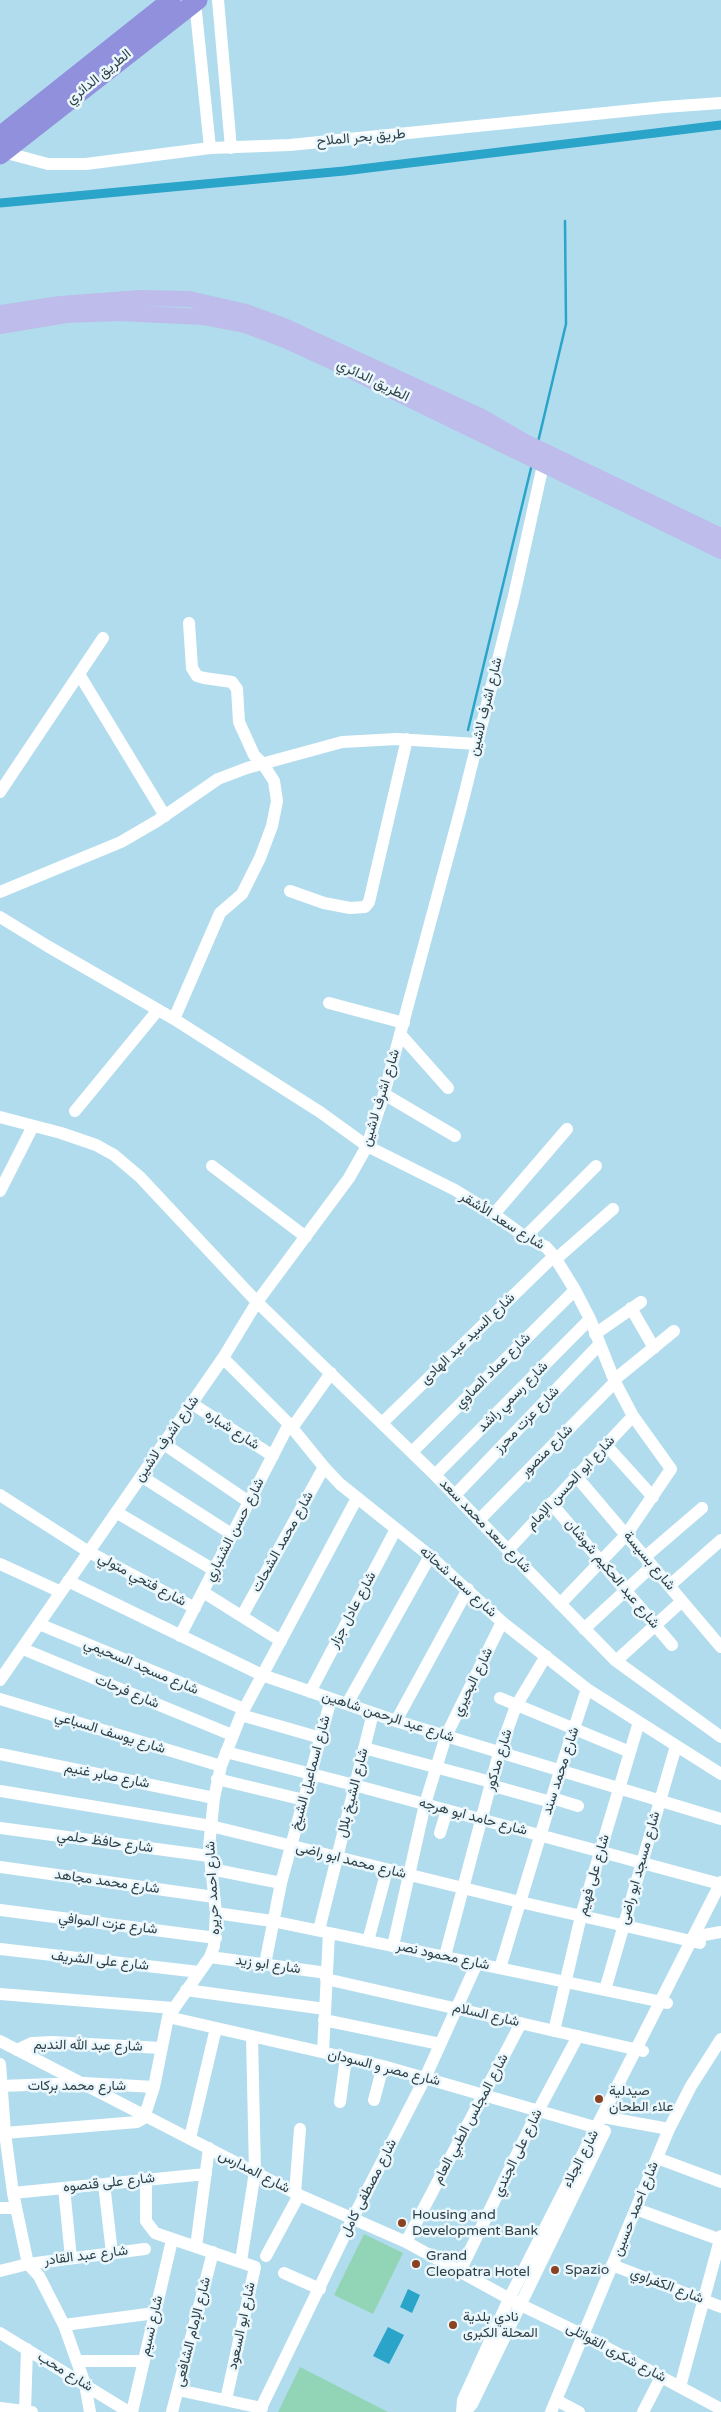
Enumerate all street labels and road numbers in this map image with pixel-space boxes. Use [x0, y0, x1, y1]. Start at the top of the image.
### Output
street label: الطريق الدائري [63, 46, 135, 108]
street label: طريق بحر الملاح [316, 126, 406, 150]
street label: الطريق الدائري [334, 356, 412, 406]
street label: شارع اشرف لاشين [466, 656, 506, 758]
street label: شارع اشرف لاشين [358, 1047, 404, 1149]
street label: شارع سعد الأشقر [457, 1188, 547, 1254]
street label: شارع السيد عبد الهادى [417, 1290, 519, 1388]
street label: شارع عماد الصاوي [452, 1330, 534, 1412]
street label: شارع رسمي راشد [474, 1358, 552, 1436]
street label: شارع عزت محرز [491, 1383, 563, 1457]
street label: شارع اشرف لاشين [131, 1393, 203, 1485]
street label: شارع شباره [202, 1406, 262, 1454]
street label: شارع منصور [517, 1421, 577, 1481]
street label: شارع ابو الحسن الإمام [523, 1433, 619, 1533]
street label: شارع سعد محمد سعد [436, 1475, 534, 1577]
street label: شارع حسن الشنباري [202, 1476, 268, 1584]
street label: شارع محمد الشحات [248, 1489, 318, 1595]
street label: شارع عبد الحكيم شوشان [561, 1516, 663, 1632]
street label: شارع بسيسة [619, 1528, 679, 1594]
street label: شارع سعد شحاته [416, 1543, 500, 1621]
street label: شارع فتحي متولي [95, 1550, 189, 1610]
street label: شارع عادل جزار [326, 1569, 380, 1651]
street label: شارع مسجد السحيمي [81, 1635, 201, 1699]
street label: شارع البحيري [449, 1645, 497, 1719]
street label: شارع فرحات [92, 1672, 162, 1712]
street label: شارع عبد الرحمن شاهين [320, 1688, 456, 1746]
street label: شارع يوسف السباعي [53, 1708, 167, 1758]
street label: شارع اسماعيل الشيخ [288, 1714, 334, 1832]
street label: شارع محمد سند [539, 1725, 583, 1817]
street label: شارع مدكور [482, 1727, 516, 1793]
street label: شارع الشيخ بلال [334, 1747, 372, 1839]
street label: شارع صابر غنيم [63, 1760, 151, 1792]
street label: شارع حامد ابو هرجه [417, 1794, 529, 1840]
street label: شارع مسجد ابو راضى [616, 1810, 664, 1926]
street label: شارع حافظ حلمي [56, 1827, 154, 1857]
street label: شارع على فهيم [574, 1833, 614, 1917]
street label: شارع محمد ابو راضى [294, 1839, 408, 1883]
street label: شارع احمد حريره [202, 1841, 224, 1935]
street label: شارع محمد مجاهد [53, 1866, 161, 1898]
street label: شارع عزت الموافي [58, 1910, 158, 1938]
street label: شارع محمود نصر [395, 1938, 491, 1974]
street label: شارع على الشريف [50, 1948, 150, 1974]
street label: شارع ابو زيد [234, 1952, 302, 1978]
street label: شارع السلام [451, 1999, 521, 2031]
street label: شارع عبد الله النديم [33, 2037, 143, 2055]
street label: شارع مصر و السودان [326, 2046, 442, 2090]
street label: شارع المجلس الطبي العام [430, 2051, 512, 2187]
street label: شارع محمد بركات [28, 2078, 126, 2094]
street label: شارع على الجندي [490, 2107, 546, 2199]
street label: شارع الجلاء [559, 2127, 603, 2191]
street label: شارع مصطفى كامل [337, 2136, 401, 2240]
street label: شارع المدارس [215, 2147, 293, 2197]
street label: شارع احمد حسين [609, 2159, 663, 2259]
street label: شارع على قنصوه [62, 2170, 156, 2196]
street label: شارع عبد القادر [43, 2243, 129, 2269]
street label: شارع الكفراوي [628, 2264, 706, 2308]
street label: شارع الإمام الشافعى [171, 2275, 215, 2389]
street label: شارع ابو السعود [225, 2281, 259, 2371]
street label: شارع نسيم [137, 2294, 167, 2358]
street label: شارع شكرى القواتلى [563, 2320, 669, 2386]
street label: شارع محب [34, 2348, 96, 2396]

